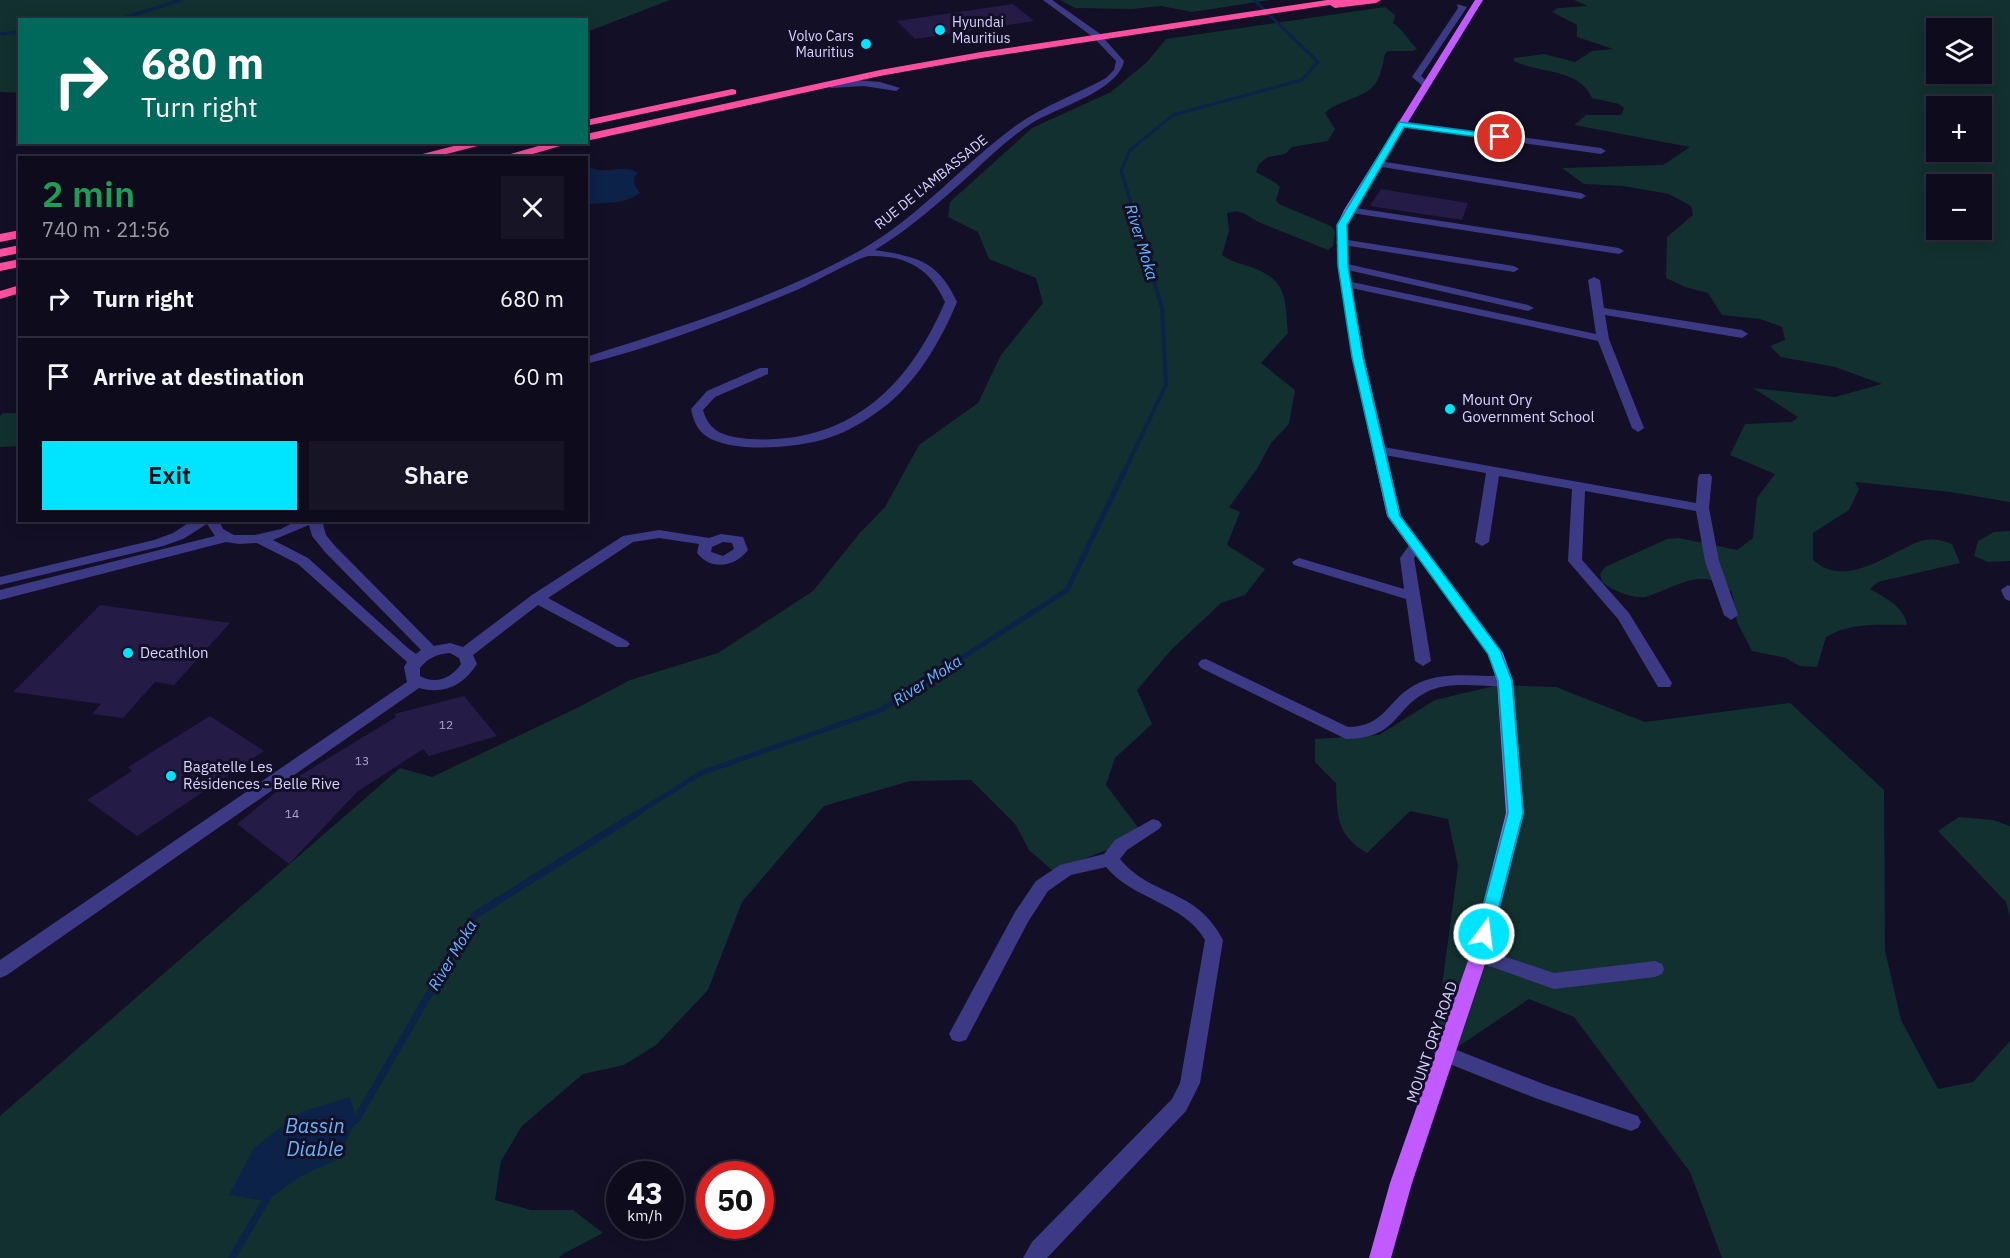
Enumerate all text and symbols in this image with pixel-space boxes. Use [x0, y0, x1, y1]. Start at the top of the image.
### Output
place label: Hyundai Mauritius [952, 13, 1011, 47]
map controls [1926, 18, 1992, 240]
button: layers [1926, 18, 1992, 84]
marker: Hyundai Mauritius [933, 23, 947, 37]
place label: Volvo Cars Mauritius [788, 27, 854, 61]
text: 680 m [141, 36, 264, 91]
marker: Volvo Cars Mauritius [859, 37, 873, 51]
icon: right [42, 42, 120, 120]
text: Turn right [141, 89, 258, 124]
button: + [1926, 96, 1992, 162]
pin [1474, 111, 1525, 162]
icon: arrive [1483, 120, 1516, 153]
street label: RUE DE L'AMBASSADE [871, 131, 991, 233]
text: 2 min [42, 170, 135, 217]
button: − [1926, 174, 1992, 240]
button: close [501, 176, 564, 239]
water label: River Moka [1121, 202, 1163, 282]
text: 740 m · 21:56 [42, 216, 170, 243]
icon: right [42, 282, 75, 315]
text: Turn right [93, 284, 194, 313]
text: 680 m [500, 284, 564, 313]
icon: arrive [42, 360, 75, 393]
text: Arrive at destination [93, 362, 304, 391]
text: 60 m [513, 362, 564, 391]
place label: Mount Ory Government School [1462, 390, 1595, 426]
marker: Mount Ory Government School [1443, 402, 1457, 416]
button: Exit [42, 441, 297, 510]
button: Share [309, 441, 564, 510]
place label: Decathlon [140, 643, 209, 662]
marker: Decathlon [121, 646, 135, 660]
water label: River Moka [889, 650, 965, 710]
house number: 12 [439, 717, 453, 732]
house number: 13 [355, 753, 369, 768]
place label: Bagatelle Les Résidences - Belle Rive [183, 757, 340, 793]
marker: Bagatelle Les Résidences - Belle Rive [164, 769, 178, 783]
house number: 14 [285, 806, 299, 821]
position arrow [1452, 902, 1516, 966]
water label: River Moka [423, 916, 481, 994]
street label: MOUNT ORY ROAD [1402, 979, 1461, 1105]
water label: Bassin Diable [285, 1112, 345, 1162]
speed limit sign: 50 [696, 1161, 774, 1239]
text: 43 [627, 1173, 663, 1212]
text: km/h [627, 1206, 663, 1225]

